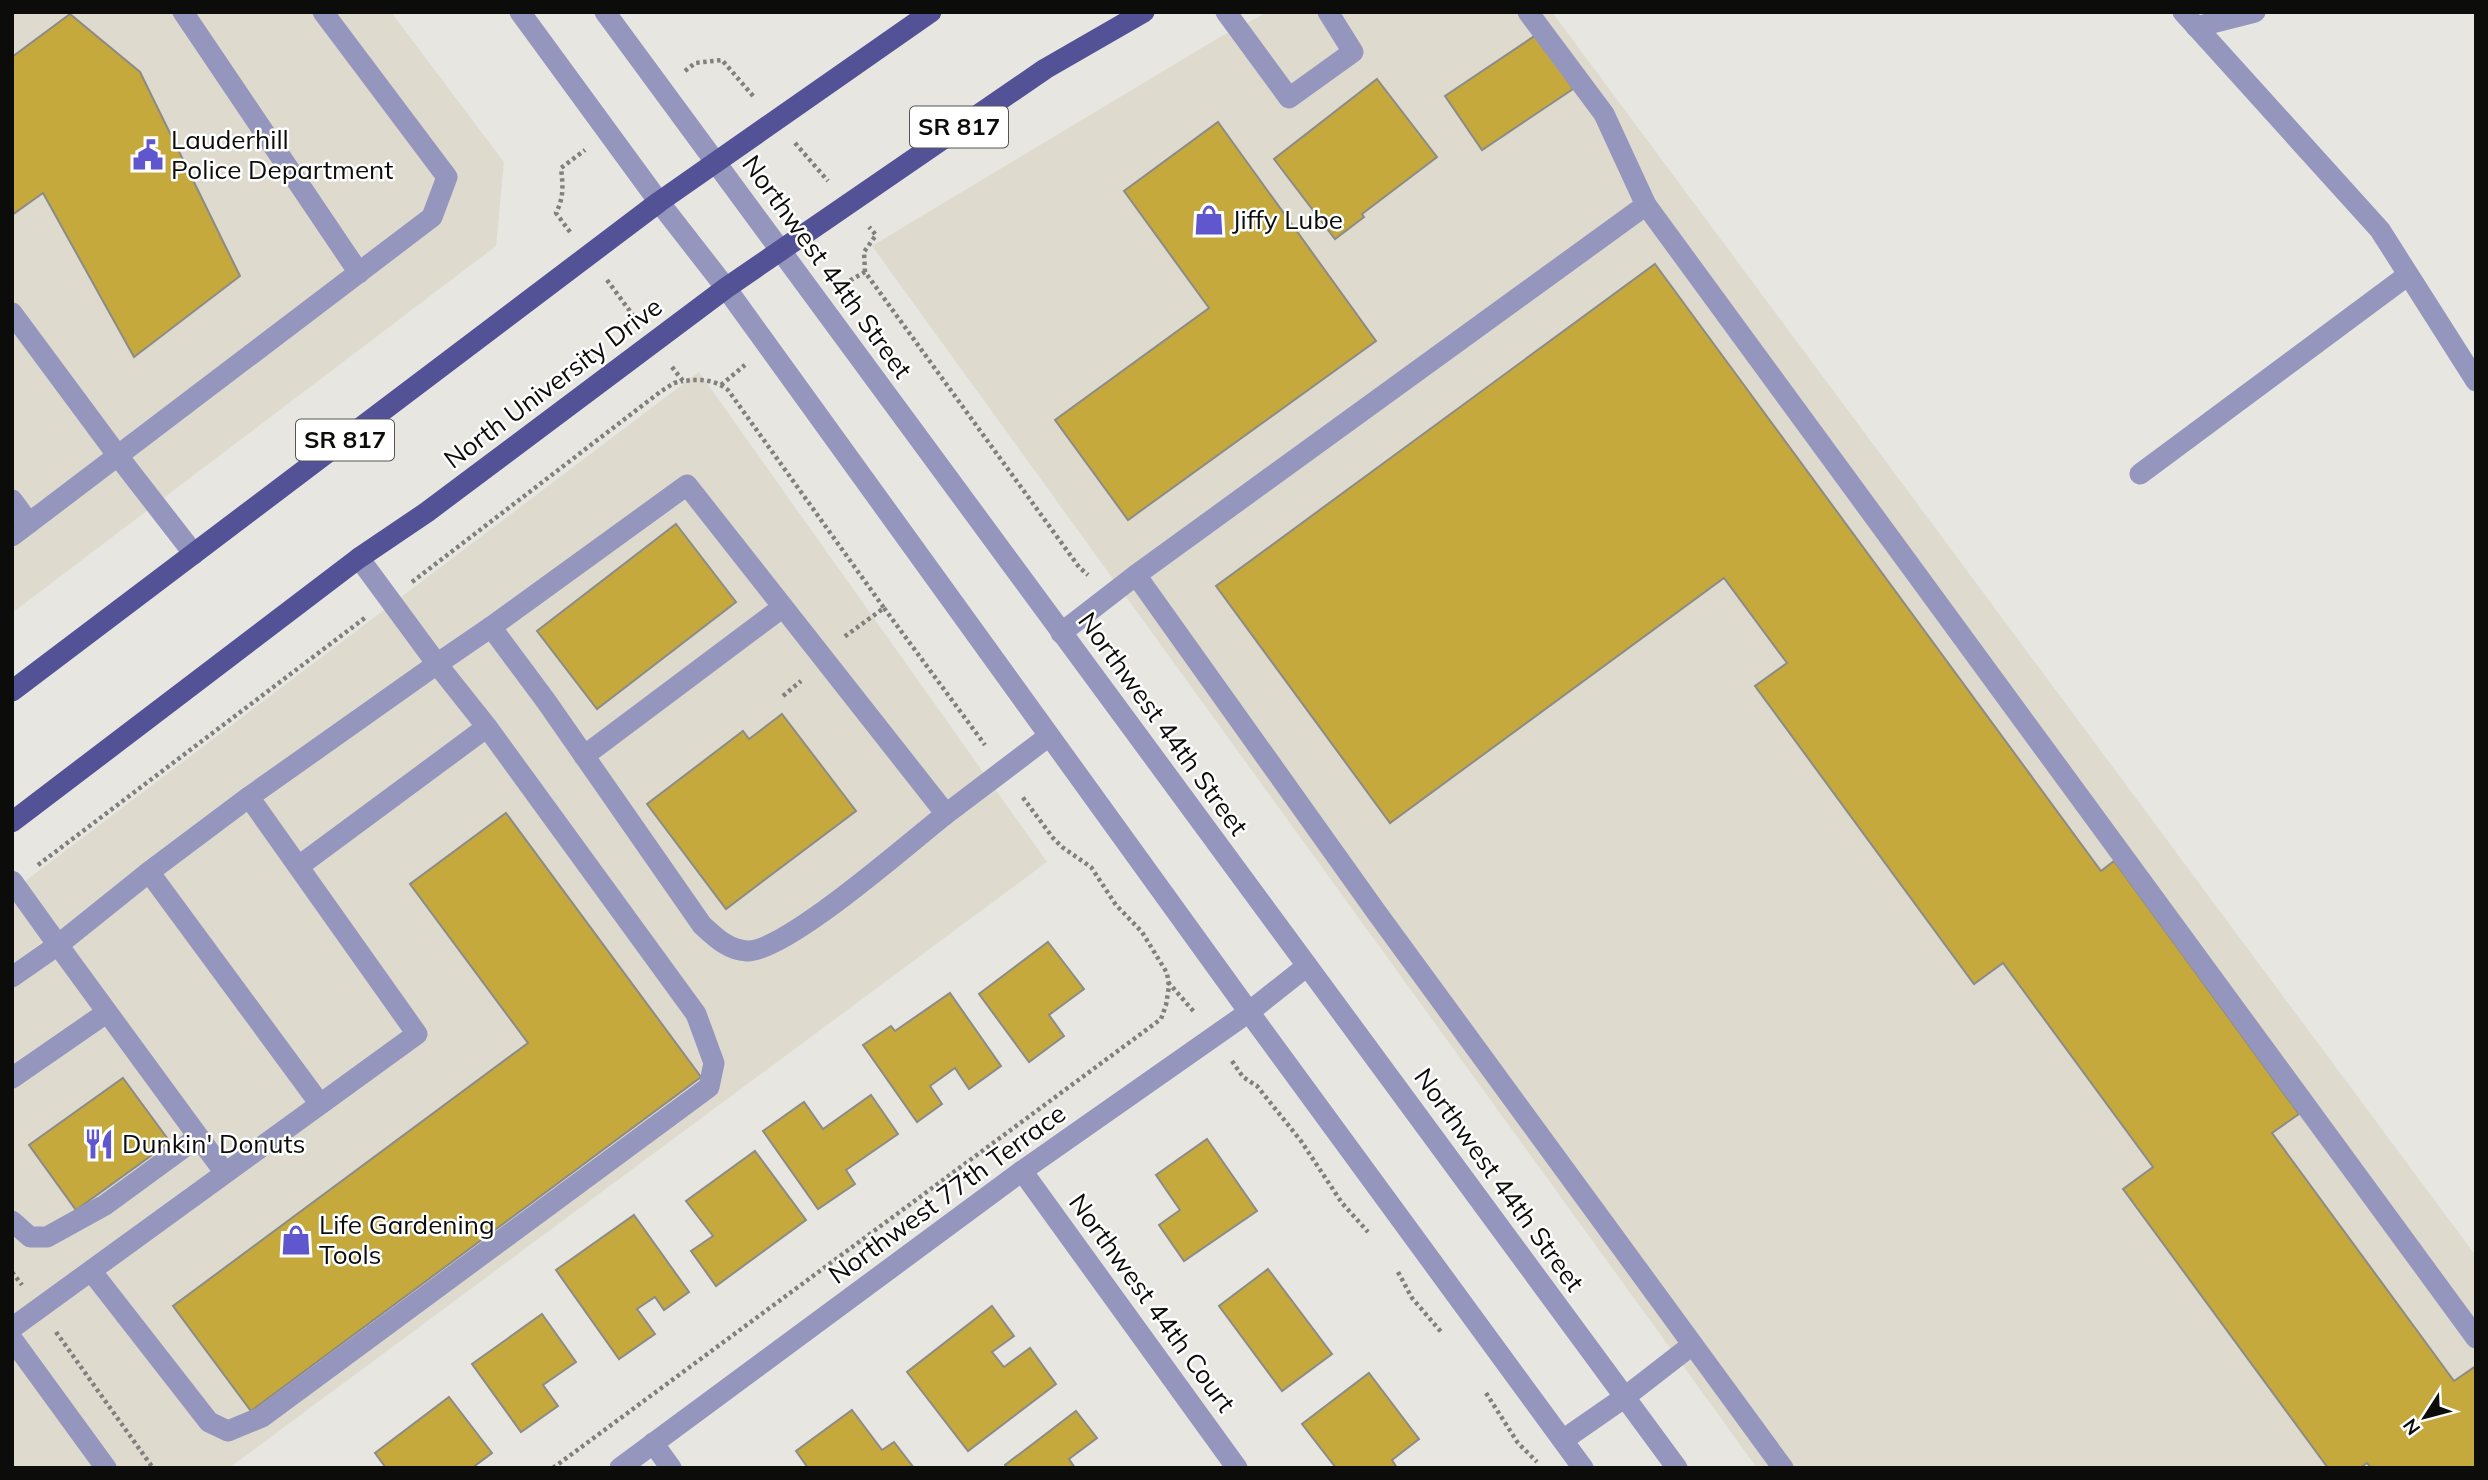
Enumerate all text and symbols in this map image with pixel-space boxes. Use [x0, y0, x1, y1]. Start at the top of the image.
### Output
road number: SR 817 [910, 106, 1008, 148]
place label: Lauderhill Police Department [171, 123, 393, 186]
public building icon: Lauderhill Police Department [131, 138, 165, 172]
street label: Northwest 44th Street [735, 149, 920, 385]
shop icon: Jiffy Lube [1192, 203, 1226, 237]
place label: Jiffy Lube [1232, 203, 1343, 236]
street label: North University Drive [437, 290, 668, 475]
road number: SR 817 [296, 419, 394, 460]
street label: Northwest 44th Street [1071, 606, 1256, 842]
street label: Northwest 44th Street [1407, 1062, 1592, 1298]
street label: Northwest 77th Terrace [822, 1096, 1072, 1291]
restaurant icon: Dunkin' Donuts [82, 1127, 116, 1161]
place label: Dunkin' Donuts [122, 1127, 306, 1160]
street label: Northwest 44th Court [1062, 1187, 1243, 1418]
place label: Life Gardening Tools [319, 1208, 495, 1271]
shop icon: Life Gardening Tools [279, 1223, 313, 1257]
north arrow [2390, 1382, 2460, 1452]
text: N [2397, 1414, 2425, 1440]

